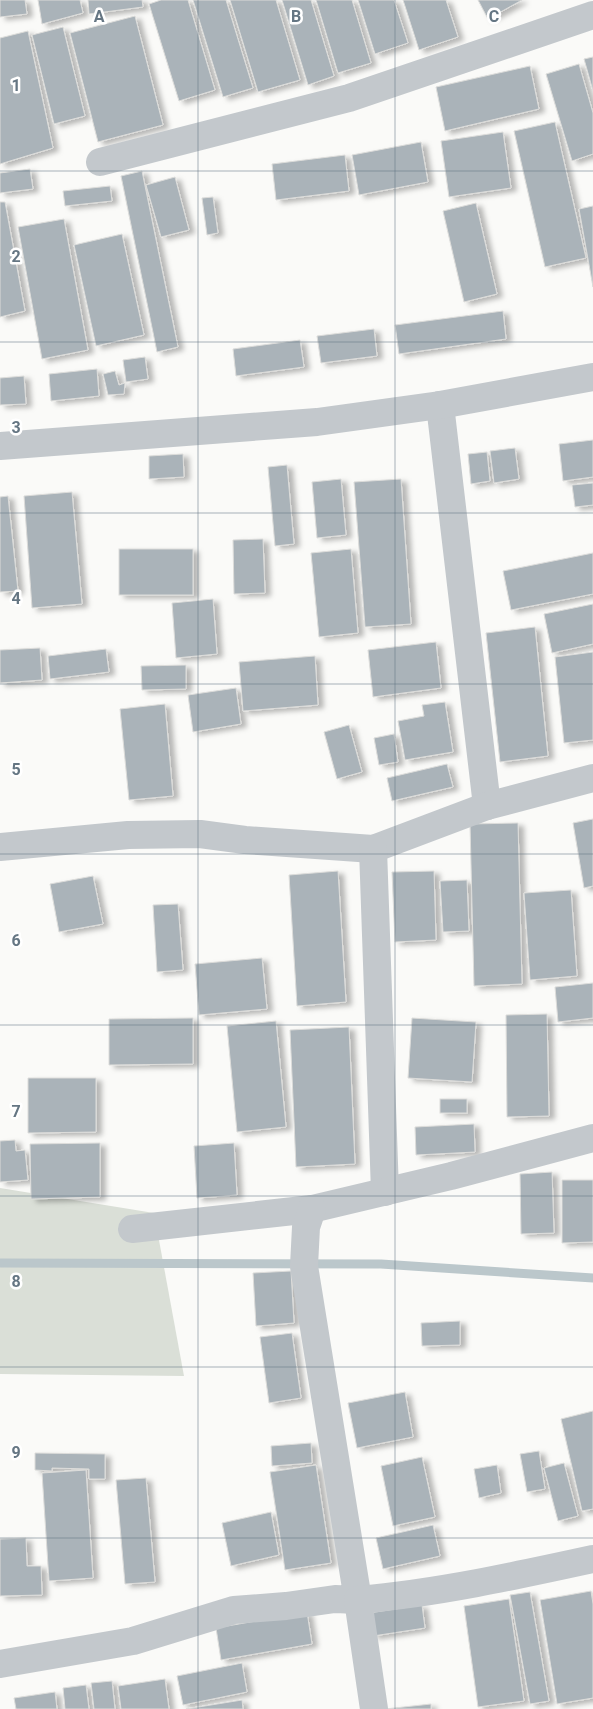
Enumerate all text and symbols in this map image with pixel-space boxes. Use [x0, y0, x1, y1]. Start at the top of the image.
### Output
text: A [94, 7, 105, 26]
text: B [291, 7, 301, 26]
text: C [489, 7, 499, 26]
text: 1 [11, 76, 21, 95]
text: 2 [11, 247, 21, 266]
text: 3 [11, 418, 21, 437]
text: 4 [11, 589, 21, 608]
text: 5 [11, 760, 21, 779]
text: 6 [11, 931, 21, 950]
text: 7 [11, 1102, 21, 1121]
text: 8 [11, 1272, 21, 1291]
text: 9 [11, 1443, 21, 1462]

